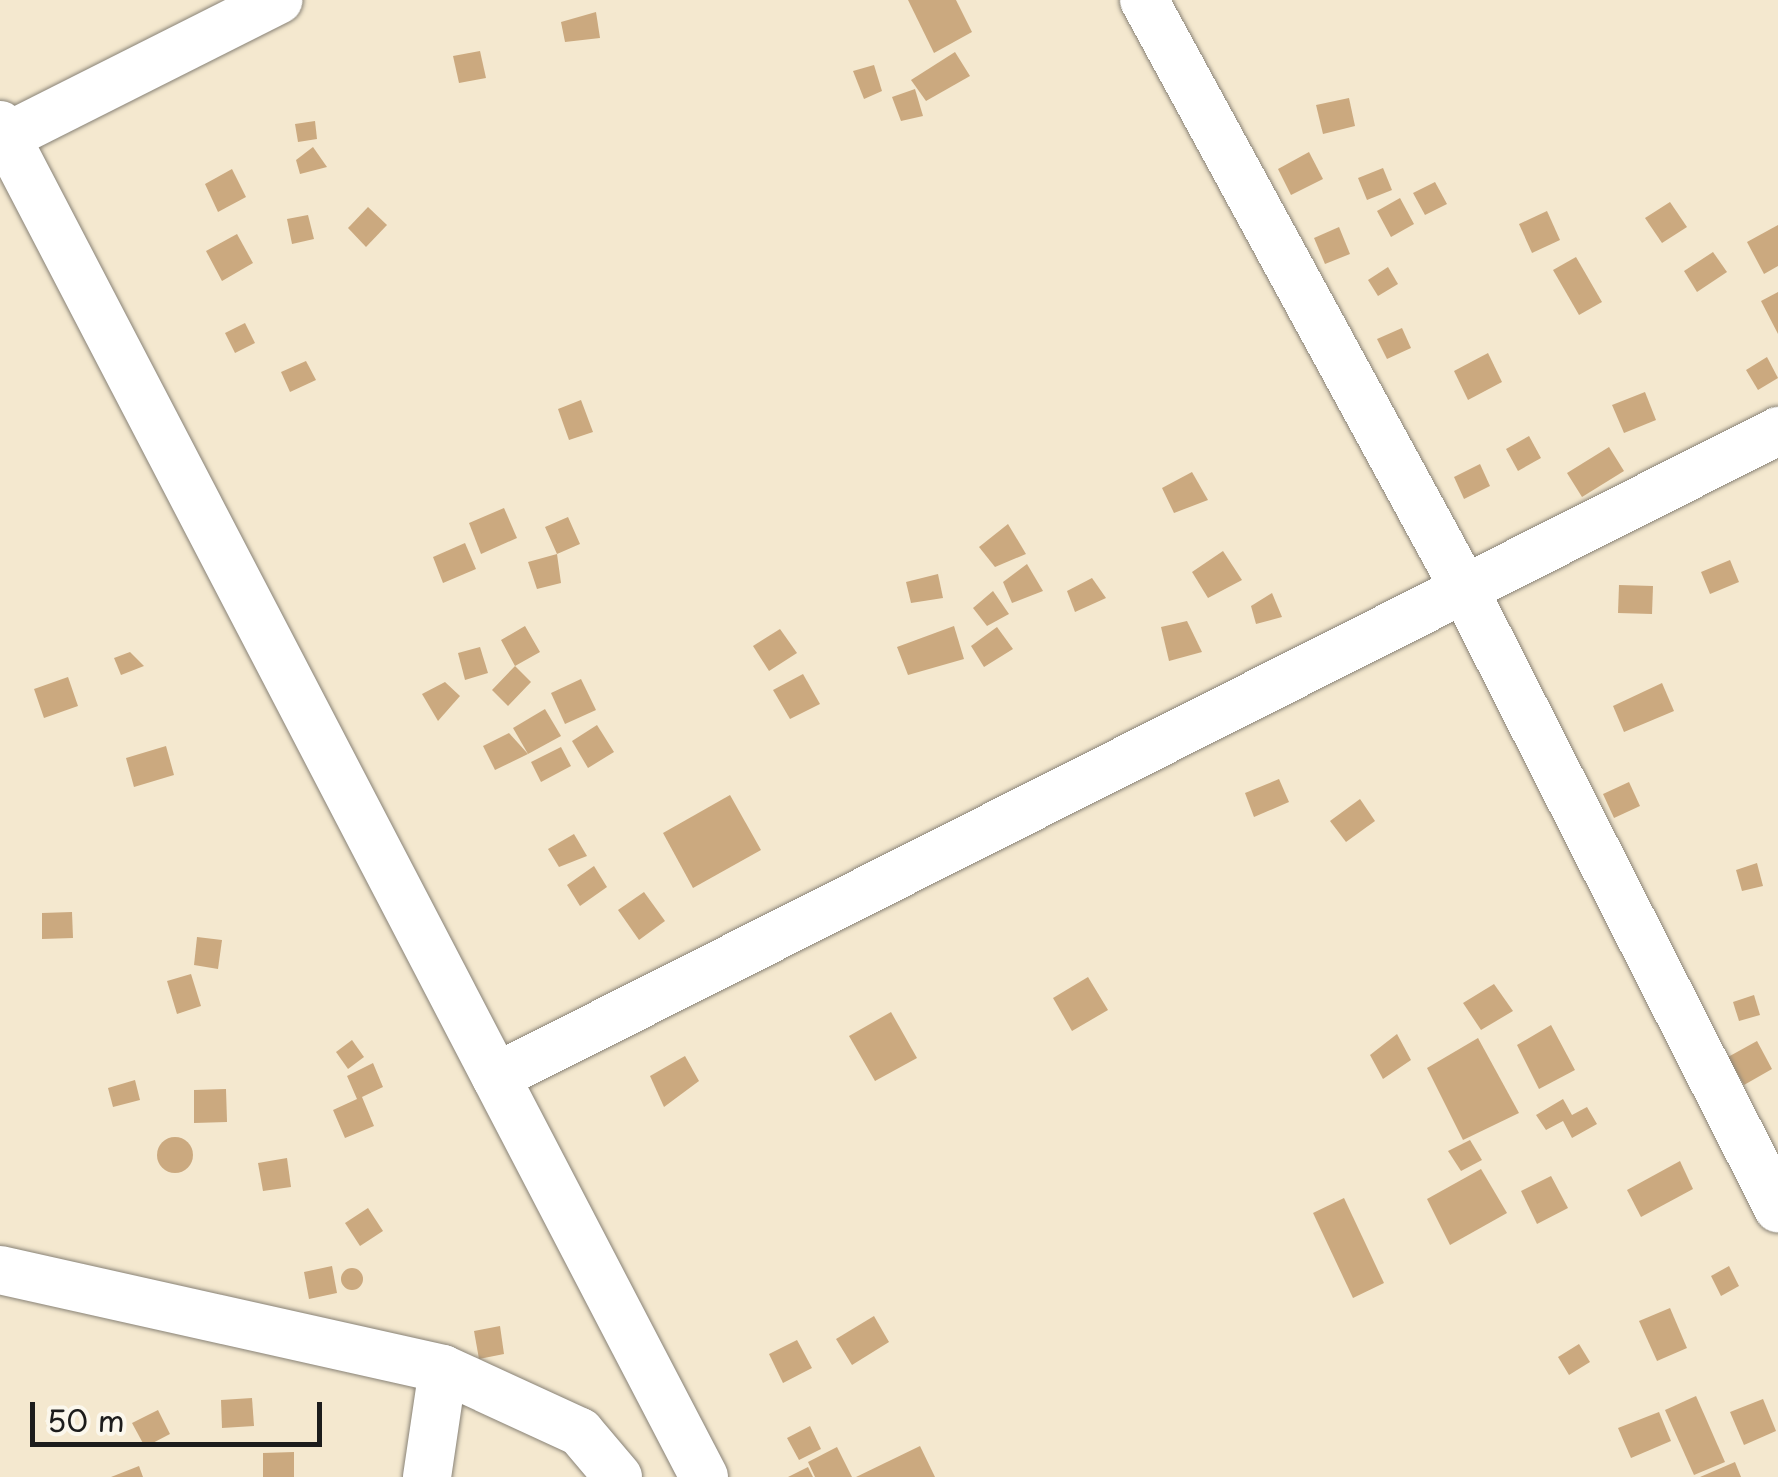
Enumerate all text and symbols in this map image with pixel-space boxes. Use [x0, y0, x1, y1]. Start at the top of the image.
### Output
scale bar [35, 1382, 328, 1444]
text: 50 m [47, 1397, 125, 1442]

